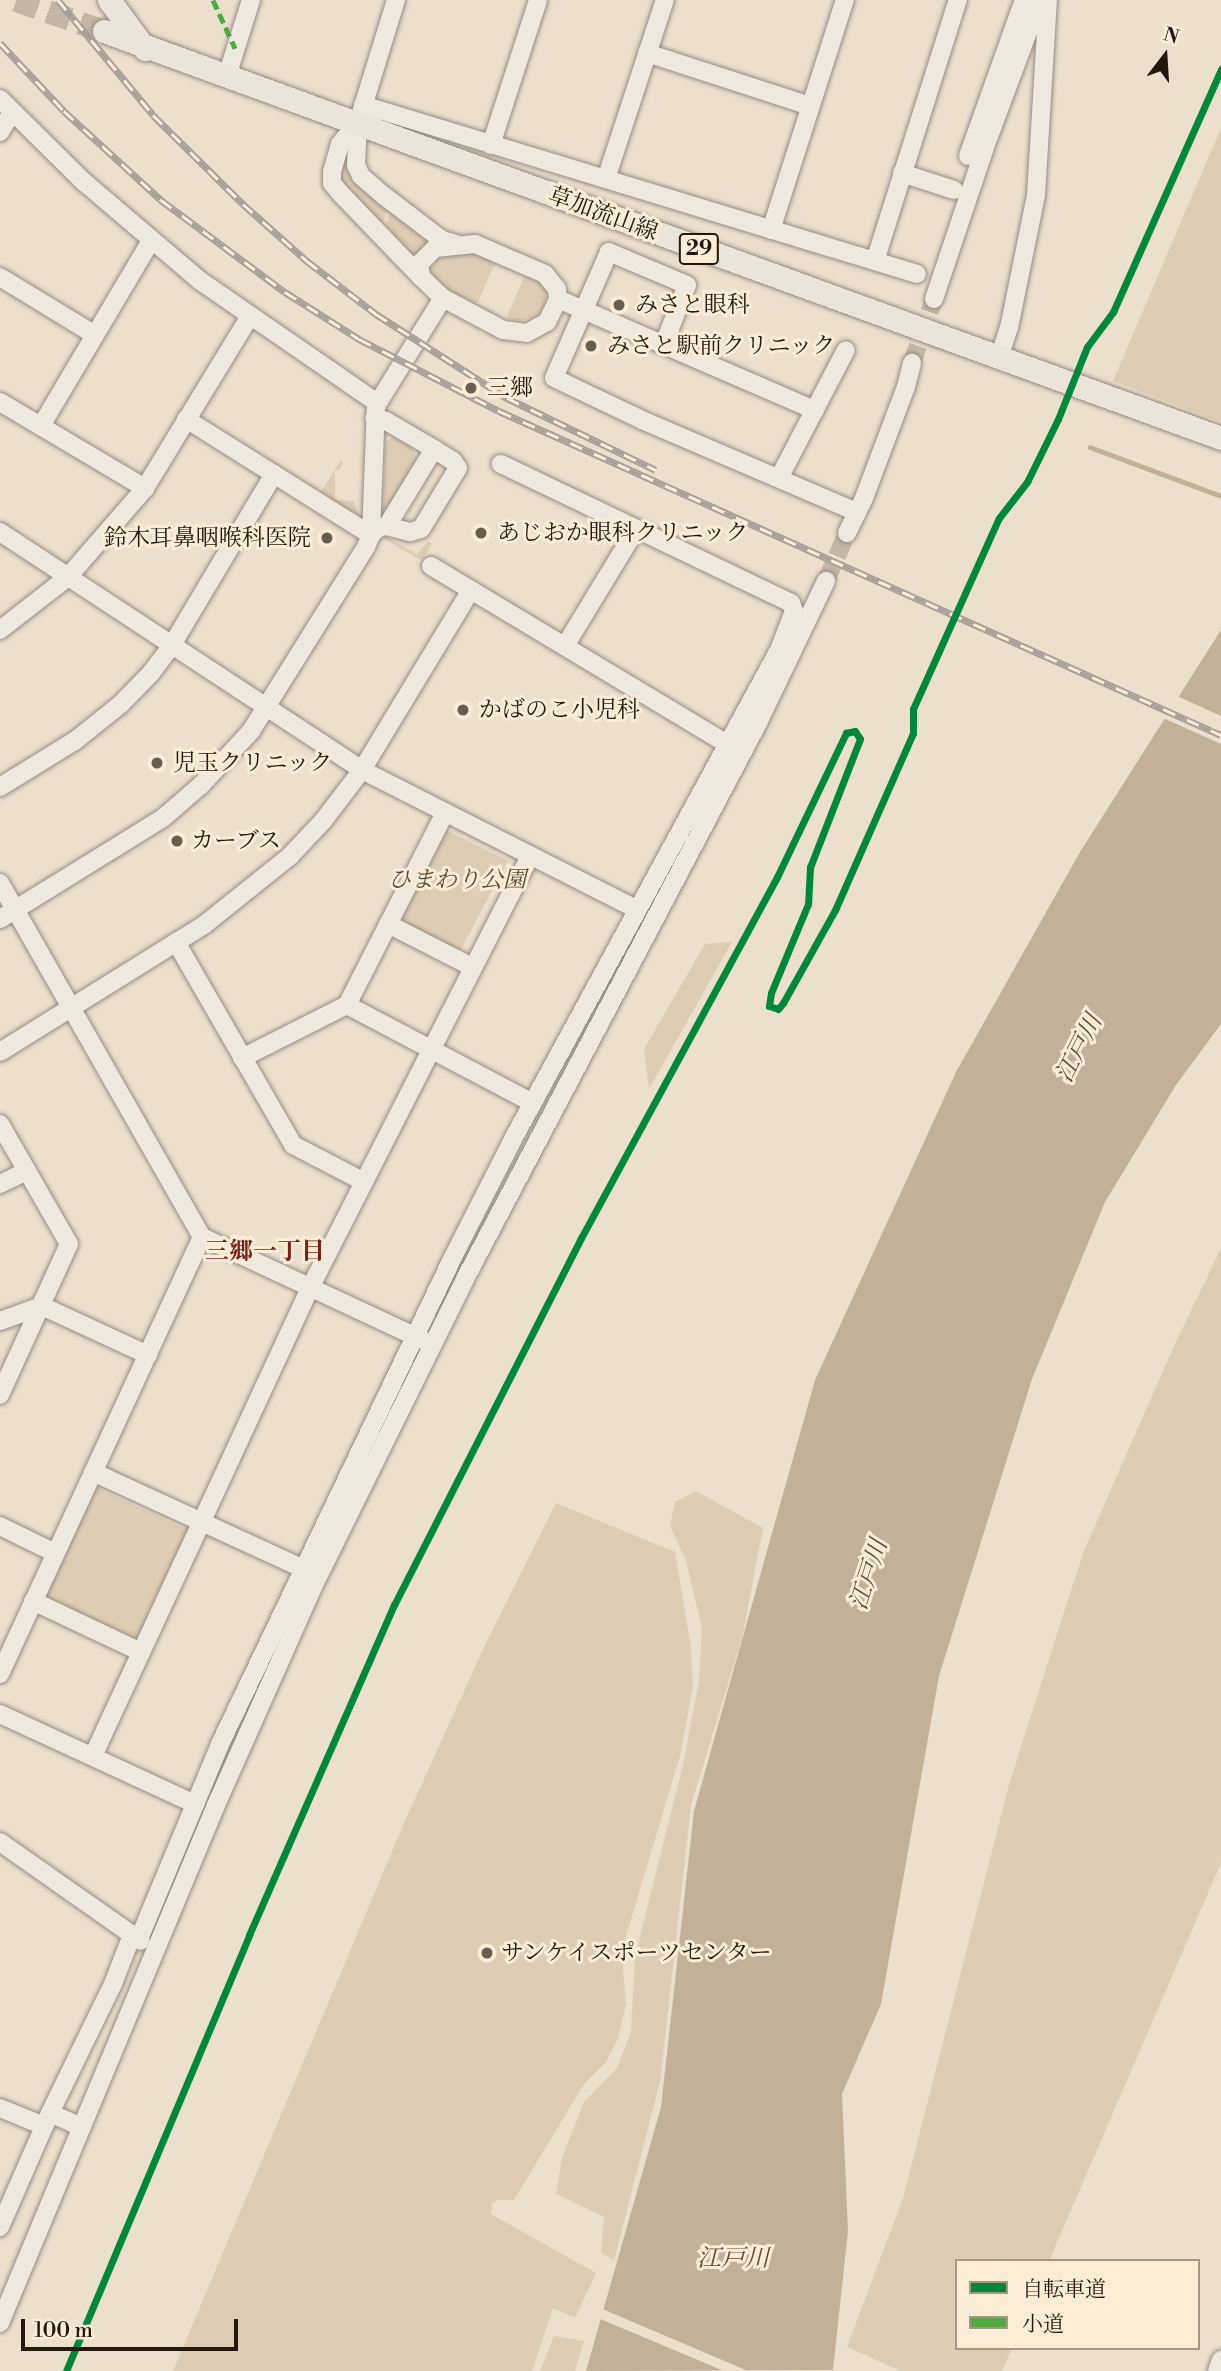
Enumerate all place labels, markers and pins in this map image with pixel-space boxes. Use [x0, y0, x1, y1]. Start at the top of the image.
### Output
place label: みさと眼科 [635, 291, 750, 319]
marker: みさと眼科 [609, 295, 629, 315]
place label: みさと駅前クリニック [607, 332, 837, 360]
marker: みさと駅前クリニック [581, 336, 601, 356]
place label: 三郷 [487, 374, 533, 402]
marker: 三郷 [461, 378, 481, 398]
place label: あじおか眼科クリニック [497, 519, 750, 547]
marker: あじおか眼科クリニック [471, 523, 491, 543]
place label: 鈴木耳鼻咽喉科医院 [104, 524, 311, 552]
marker: 鈴木耳鼻咽喉科医院 [317, 528, 337, 548]
place label: かばのこ小児科 [479, 696, 640, 724]
marker: かばのこ小児科 [453, 700, 473, 720]
place label: 児玉クリニック [173, 749, 334, 777]
marker: 児玉クリニック [147, 753, 167, 773]
place label: カーブス [191, 827, 283, 855]
marker: カーブス [169, 833, 185, 849]
place label: サンケイスポーツセンター [501, 1939, 777, 1967]
marker: サンケイスポーツセンター [479, 1945, 495, 1961]

